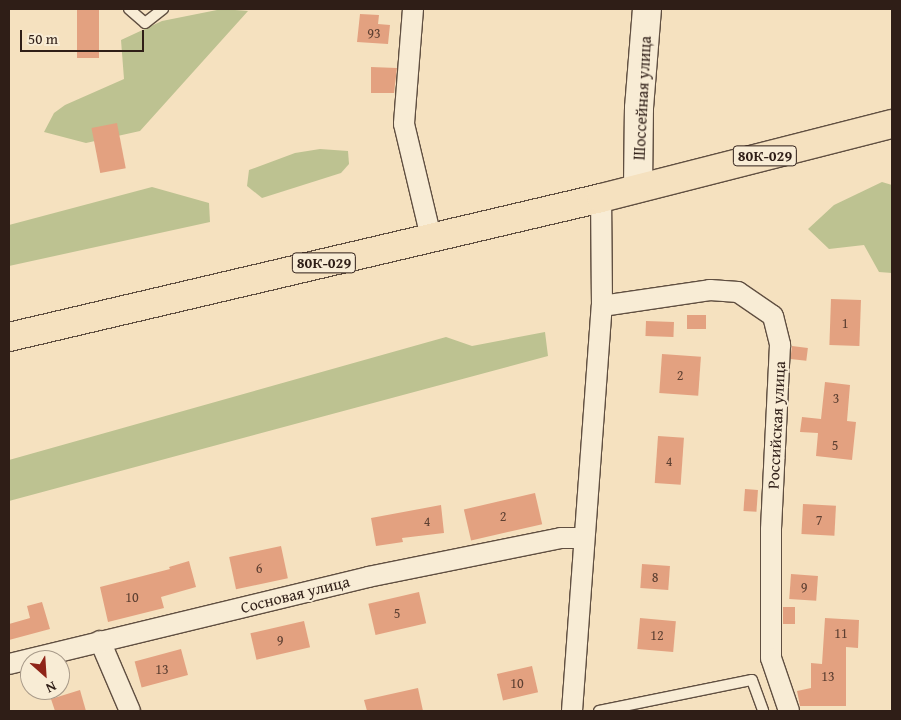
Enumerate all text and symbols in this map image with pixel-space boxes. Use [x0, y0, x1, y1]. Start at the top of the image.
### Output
scale bar [22, 20, 146, 52]
house number: 93 [367, 25, 381, 41]
text: 50 m [28, 28, 58, 49]
street label: Шоссейная улица [629, 35, 655, 161]
road number: 80К-029 [732, 144, 798, 168]
road number: 80К-029 [292, 250, 356, 276]
house number: 1 [842, 315, 848, 331]
street label: Российская улица [763, 361, 789, 489]
house number: 2 [677, 367, 683, 383]
house number: 3 [833, 390, 839, 406]
house number: 5 [832, 437, 838, 453]
house number: 4 [666, 453, 672, 469]
house number: 2 [500, 508, 506, 524]
house number: 7 [816, 512, 822, 528]
house number: 4 [424, 513, 430, 529]
house number: 6 [256, 560, 262, 576]
house number: 8 [652, 569, 658, 585]
street label: Сосновая улица [239, 571, 351, 617]
house number: 9 [801, 579, 807, 595]
house number: 10 [125, 589, 139, 605]
house number: 5 [394, 605, 400, 621]
house number: 11 [834, 625, 848, 641]
house number: 12 [650, 627, 664, 643]
house number: 9 [277, 632, 283, 648]
north arrow [20, 650, 70, 700]
house number: 13 [155, 661, 169, 677]
house number: 13 [821, 668, 835, 684]
house number: 10 [510, 675, 524, 691]
text: N [43, 677, 60, 699]

